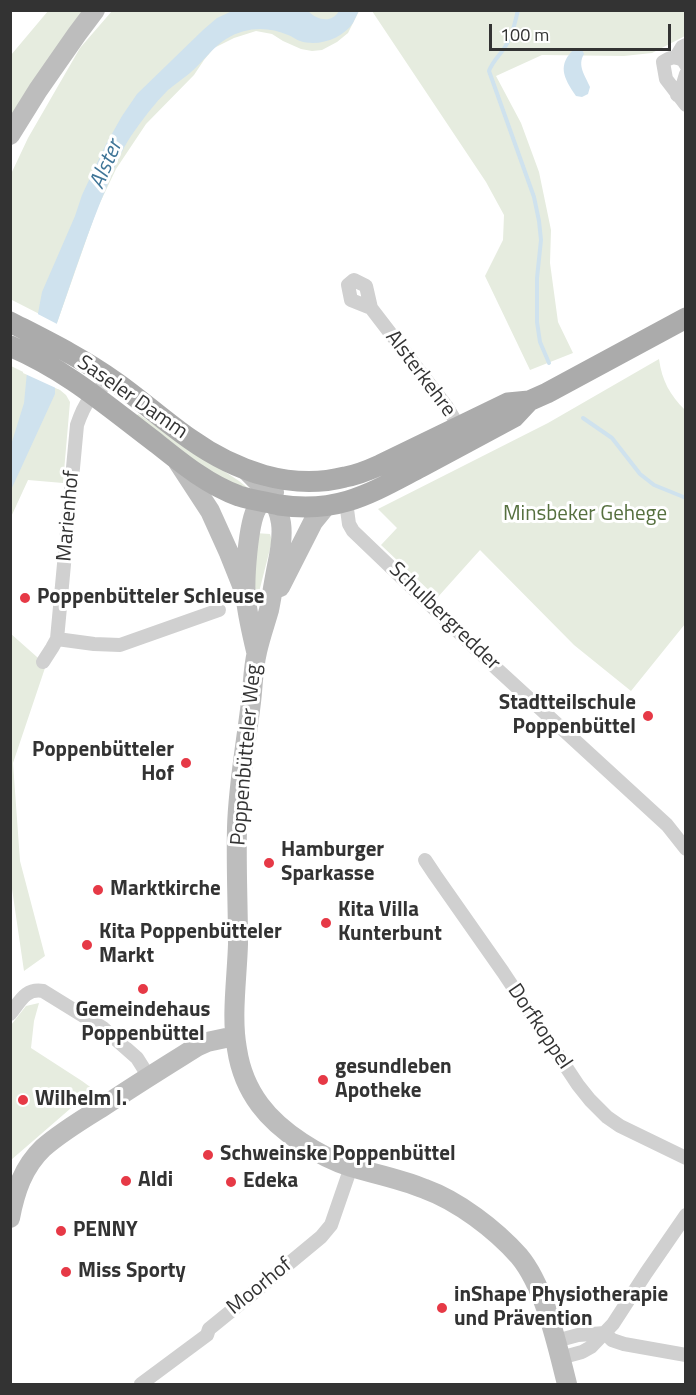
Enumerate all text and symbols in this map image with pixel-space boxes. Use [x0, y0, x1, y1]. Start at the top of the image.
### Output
scale bar [492, 12, 674, 50]
text: 100 m [500, 21, 549, 48]
water label: Alster [85, 137, 129, 193]
street label: Alsterkehre [379, 326, 461, 422]
street label: Saseler Damm [72, 351, 192, 445]
street label: Marienhof [52, 469, 86, 563]
park label: Minsbeker Gehege [503, 502, 667, 528]
street label: Schulbergredder [383, 558, 505, 676]
place label: Poppenbütteler Schleuse [37, 585, 265, 611]
marker: Poppenbütteler Schleuse [18, 591, 32, 605]
street label: Poppenbütteler Weg [227, 663, 267, 847]
place label: Stadtteilschule Poppenbüttel [499, 691, 636, 741]
marker: Stadtteilschule Poppenbüttel [641, 709, 655, 723]
place label: Poppenbütteler Hof [32, 738, 174, 788]
marker: Poppenbütteler Hof [179, 756, 193, 770]
place label: Hamburger Sparkasse [281, 838, 384, 888]
marker: Hamburger Sparkasse [262, 856, 276, 870]
place label: Marktkirche [110, 877, 221, 903]
marker: Marktkirche [91, 883, 105, 897]
place label: Kita Villa Kunterbunt [338, 898, 442, 948]
marker: Kita Villa Kunterbunt [319, 916, 333, 930]
place label: Kita Poppenbütteler Markt [99, 920, 282, 970]
marker: Kita Poppenbütteler Markt [80, 938, 94, 952]
street label: Dorfkoppel [501, 980, 577, 1074]
marker: Gemeindehaus Poppenbüttel [136, 982, 150, 996]
place label: Gemeindehaus Poppenbüttel [75, 998, 211, 1048]
place label: gesundleben Apotheke [335, 1055, 452, 1105]
marker: gesundleben Apotheke [316, 1073, 330, 1087]
place label: Wilhelm I. [35, 1087, 127, 1113]
marker: Wilhelm I. [16, 1093, 30, 1107]
place label: Schweinske Poppenbüttel [220, 1142, 456, 1168]
marker: Schweinske Poppenbüttel [201, 1148, 215, 1162]
place label: Aldi [138, 1168, 173, 1194]
place label: Edeka [243, 1169, 298, 1195]
marker: Aldi [119, 1174, 133, 1188]
marker: Edeka [224, 1175, 238, 1189]
place label: PENNY [73, 1218, 138, 1244]
marker: PENNY [54, 1224, 68, 1238]
street label: Moorhof [222, 1253, 298, 1321]
place label: Miss Sporty [78, 1259, 186, 1285]
marker: Miss Sporty [59, 1265, 73, 1279]
place label: inShape Physiotherapie und Prävention [454, 1283, 668, 1333]
marker: inShape Physiotherapie und Prävention [435, 1301, 449, 1315]

